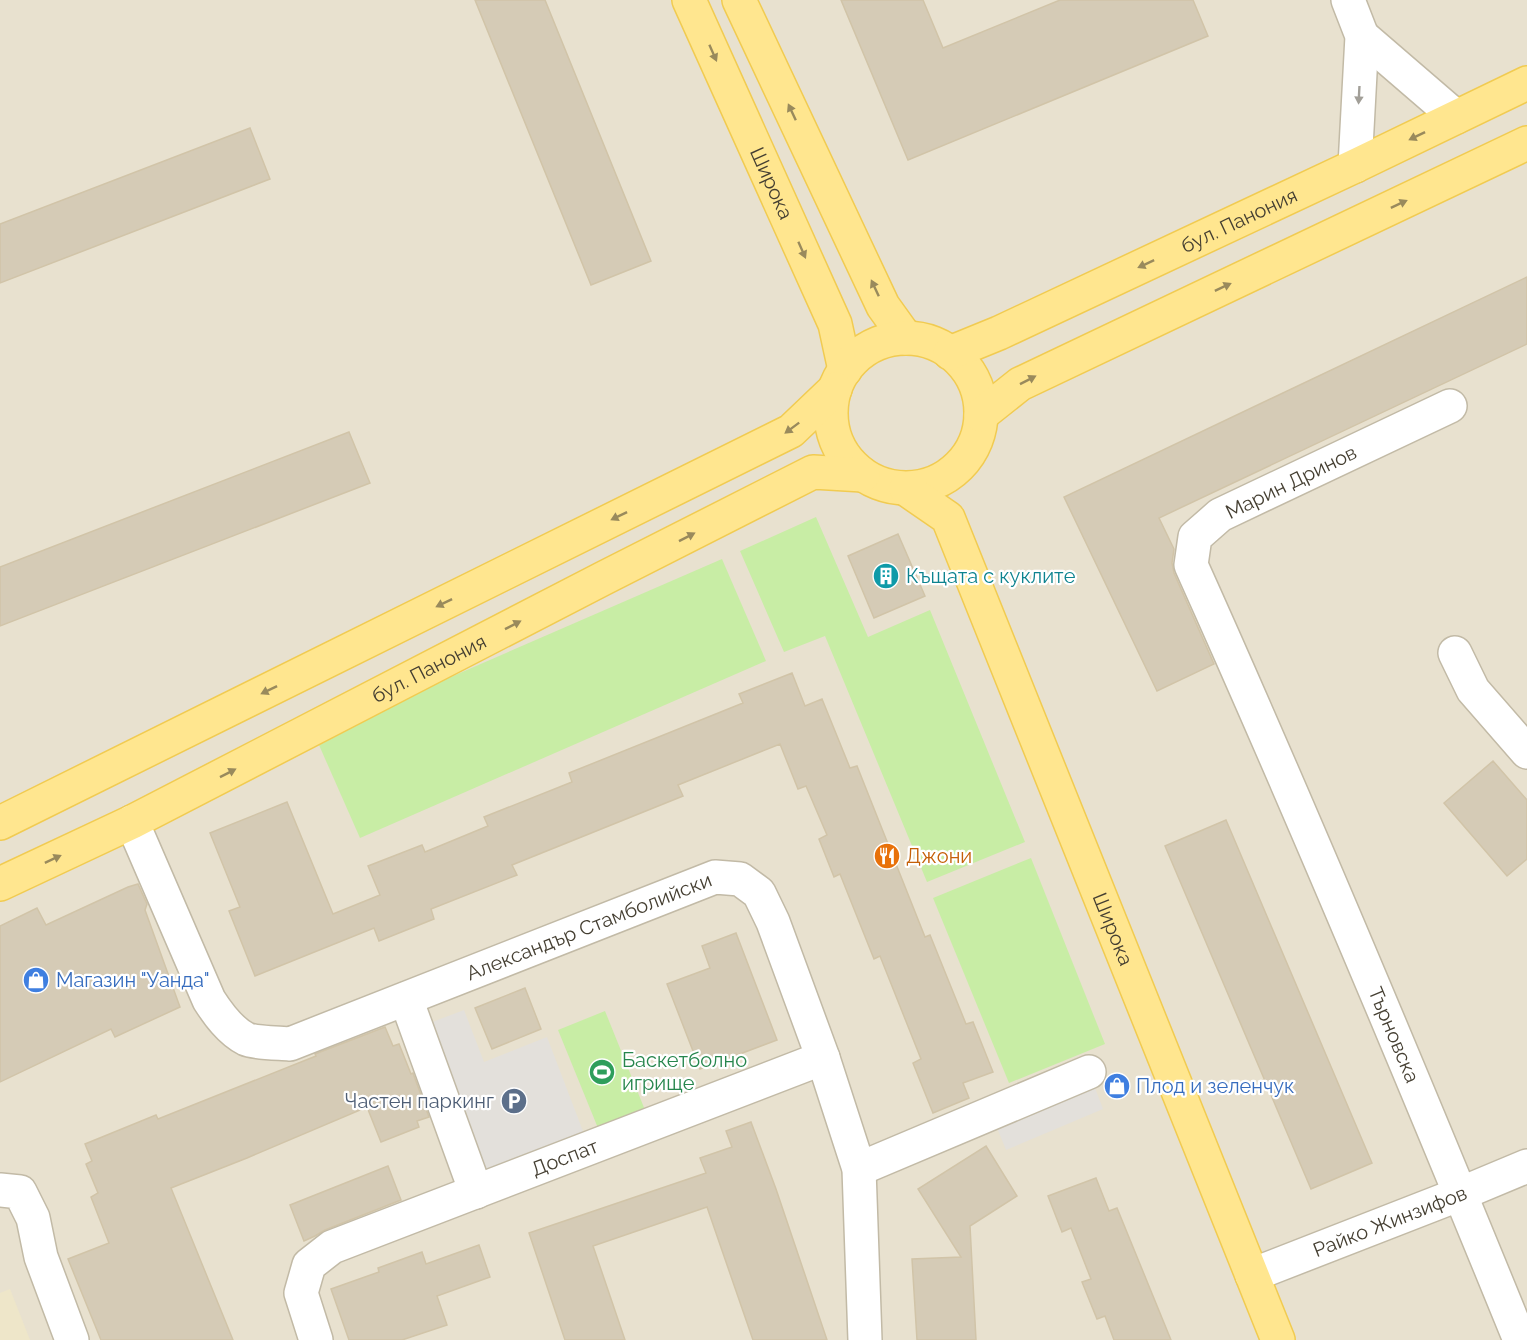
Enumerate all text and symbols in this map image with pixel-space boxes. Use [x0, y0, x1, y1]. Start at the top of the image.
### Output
one-way arrow [708, 45, 718, 63]
one-way arrow [1354, 85, 1363, 104]
one-way arrow [787, 104, 796, 121]
one-way arrow [1409, 131, 1426, 140]
street label: Широка [745, 143, 798, 223]
street label: бул. Панония [1177, 183, 1301, 258]
one-way arrow [1391, 199, 1408, 208]
one-way arrow [797, 242, 806, 259]
one-way arrow [1138, 259, 1155, 268]
one-way arrow [871, 280, 880, 297]
one-way arrow [1215, 283, 1232, 292]
one-way arrow [1020, 376, 1037, 385]
one-way arrow [784, 422, 800, 434]
street label: Марин Дринов [1222, 440, 1360, 524]
one-way arrow [610, 512, 627, 521]
one-way arrow [678, 532, 695, 542]
building icon: Къщата с куклите [871, 561, 901, 591]
place label: Къщата с куклите [906, 564, 1076, 588]
one-way arrow [435, 598, 452, 608]
one-way arrow [504, 621, 522, 631]
street label: бул. Панония [368, 629, 490, 708]
one-way arrow [261, 685, 278, 694]
one-way arrow [219, 768, 236, 778]
restaurant icon: Джони [872, 841, 902, 871]
place label: Джони [906, 844, 972, 868]
one-way arrow [45, 855, 62, 864]
street label: Александър Стамболийски [463, 867, 715, 986]
street label: Широка [1088, 889, 1138, 969]
shop icon: Магазин "Уанда" [21, 965, 51, 995]
place label: Магазин "Уанда" [56, 968, 210, 992]
street label: Търновска [1363, 983, 1425, 1086]
place label: Баскетболно игрище [622, 1048, 747, 1095]
sports icon: Баскетболно игрище [587, 1057, 617, 1087]
shop icon: Плод и зеленчук [1102, 1071, 1132, 1101]
place label: Плод и зеленчук [1136, 1074, 1295, 1098]
parking icon: Частен паркинг [499, 1086, 529, 1116]
place label: Частен паркинг [345, 1089, 494, 1113]
street label: Доспат [528, 1134, 602, 1181]
street label: Райко Жинзифов [1310, 1181, 1470, 1262]

